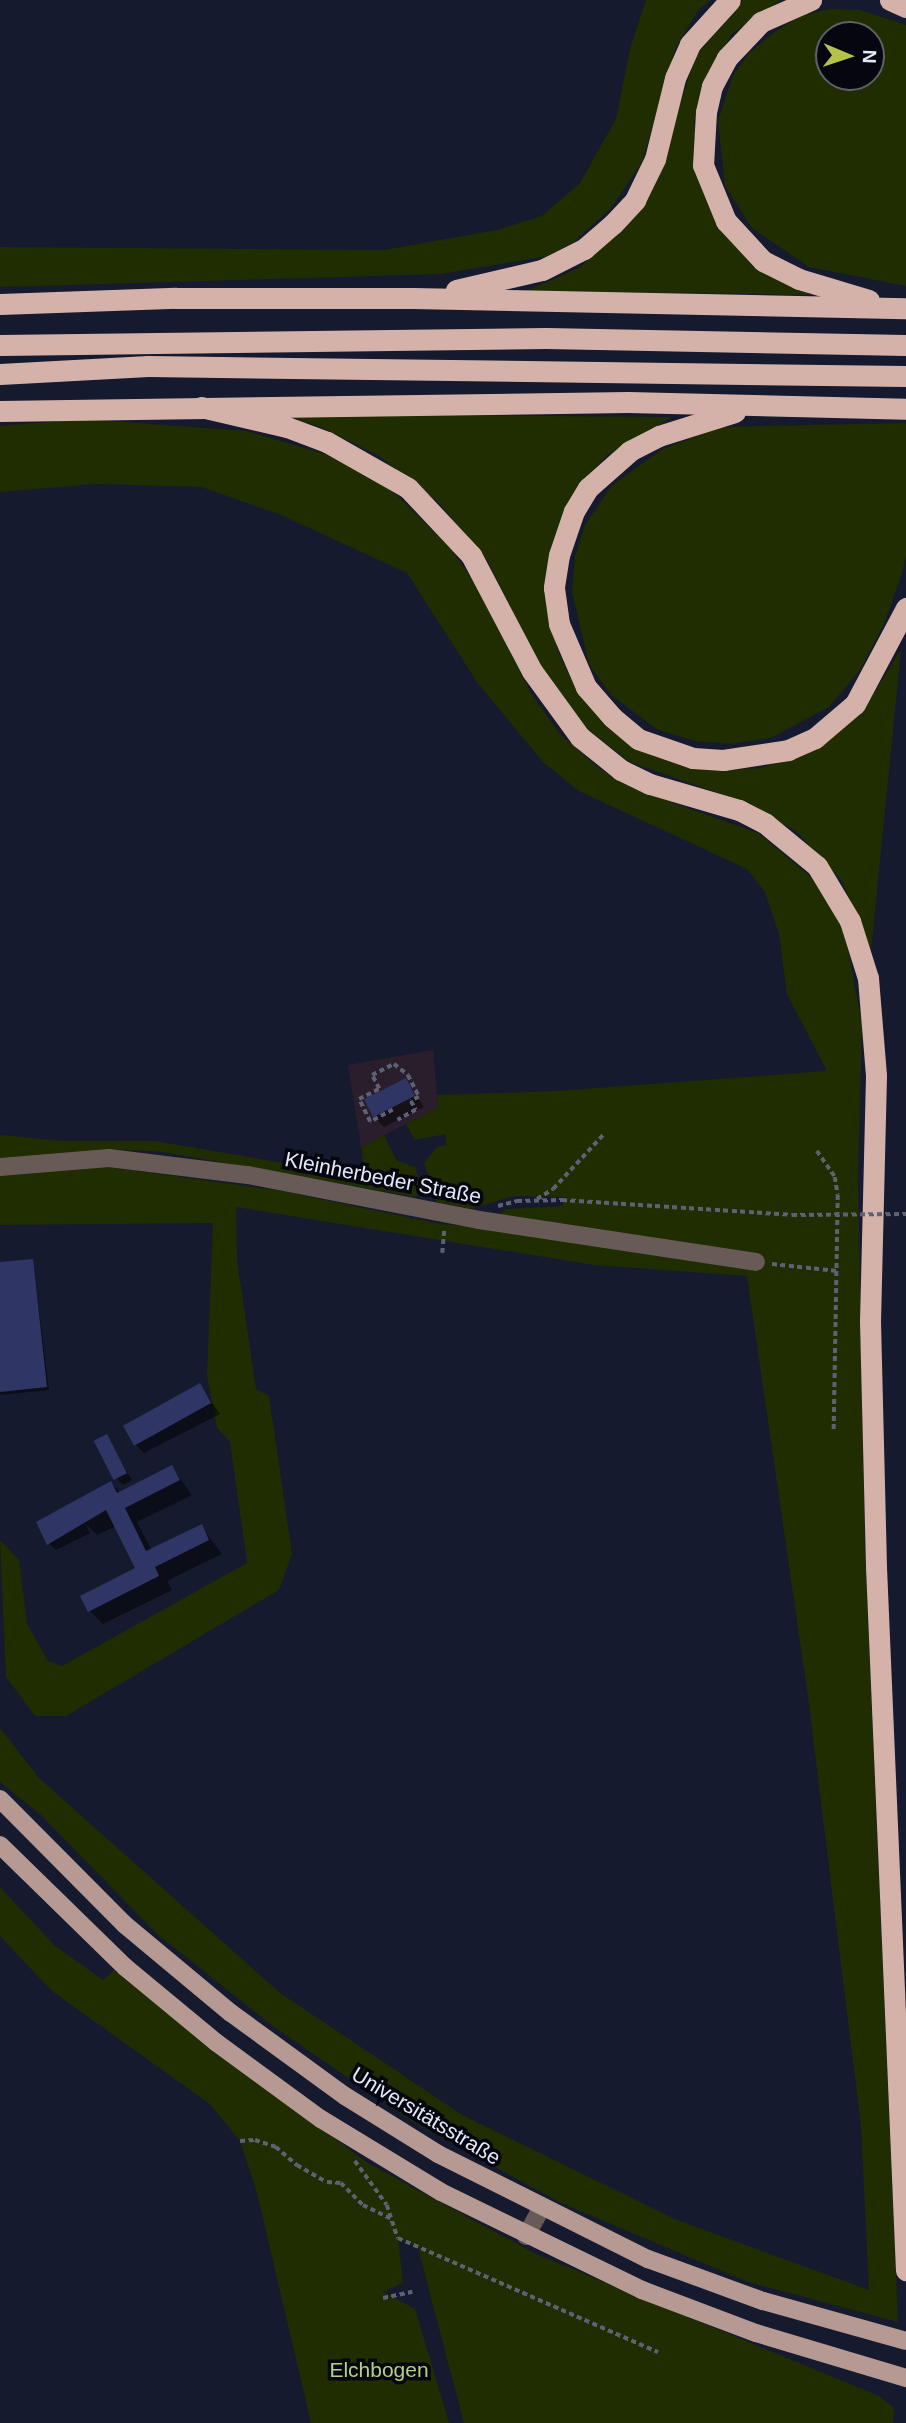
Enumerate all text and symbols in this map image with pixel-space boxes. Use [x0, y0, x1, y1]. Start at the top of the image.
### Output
north arrow [815, 21, 885, 91]
text: N [859, 49, 880, 64]
street label: Kleinherbeder Straße [283, 1147, 483, 1209]
street label: Universitätsstraße [347, 2062, 505, 2170]
park label: Elchbogen [329, 2357, 429, 2383]

